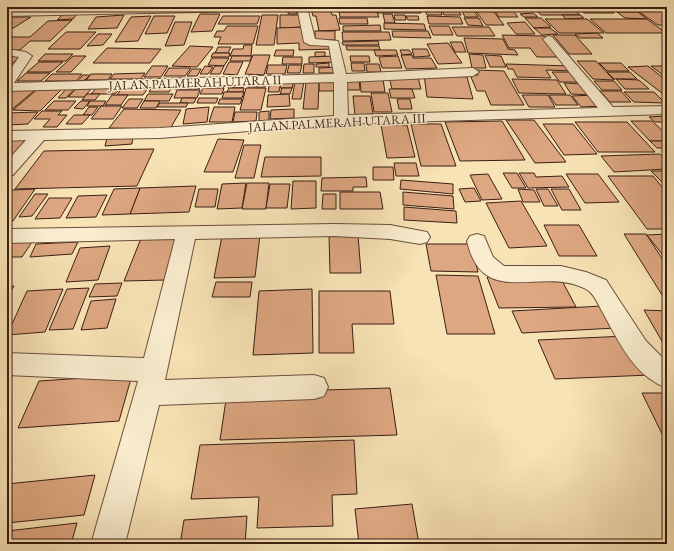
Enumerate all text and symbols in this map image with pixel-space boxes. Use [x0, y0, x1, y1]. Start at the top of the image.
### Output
street label: JALAN PALMERAH UTARA II [107, 71, 282, 94]
street label: JALAN PALMERAH UTARA III [247, 109, 427, 136]

